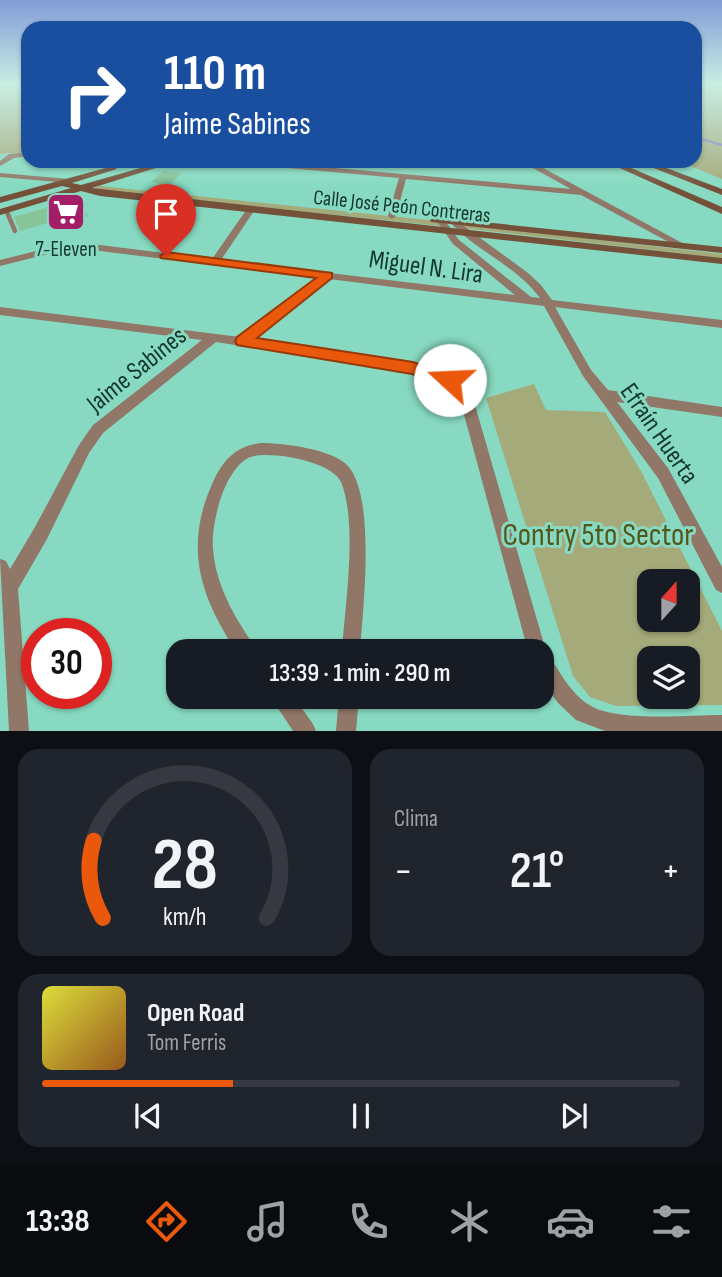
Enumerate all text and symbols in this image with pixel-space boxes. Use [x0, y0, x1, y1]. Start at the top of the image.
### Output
text: 110 m [164, 45, 266, 104]
icon: right [49, 49, 140, 140]
text: Jaime Sabines [164, 105, 311, 144]
pin [136, 184, 196, 256]
street label: Calle José Peón Contreras [312, 185, 492, 228]
supermarket icon: 7-Eleven [45, 191, 87, 233]
icon: arrive [147, 195, 185, 233]
place label: 7-Eleven [35, 237, 97, 262]
street label: Miguel N. Lira [367, 244, 485, 291]
street label: Jaime Sabines [80, 321, 193, 420]
position arrow [413, 343, 487, 417]
street label: Efraín Huerta [613, 378, 705, 490]
park label: Contry 5to Sector [503, 516, 693, 555]
north arrow [637, 569, 700, 632]
map controls [637, 569, 700, 709]
speed limit sign: 30 [21, 618, 112, 709]
button: layers [637, 646, 700, 709]
text: 13:39 · 1 min · 290 m [269, 658, 451, 689]
text: Clima [394, 805, 438, 833]
text: 28 [152, 823, 218, 911]
text: 21° [510, 840, 564, 903]
text: − [394, 849, 413, 894]
text: + [661, 849, 680, 894]
text: km/h [163, 902, 207, 933]
text: Open Road [147, 998, 244, 1029]
text: Tom Ferris [147, 1029, 226, 1057]
icon: previous [129, 1097, 167, 1135]
icon: pause [342, 1097, 380, 1135]
icon: next [555, 1097, 593, 1135]
icon: directions [142, 1197, 191, 1246]
icon: music [243, 1197, 292, 1246]
icon: phone [344, 1197, 393, 1246]
icon: climate [445, 1197, 494, 1246]
icon: car [546, 1197, 595, 1246]
icon: filters [647, 1197, 696, 1246]
text: 13:38 [26, 1202, 90, 1241]

